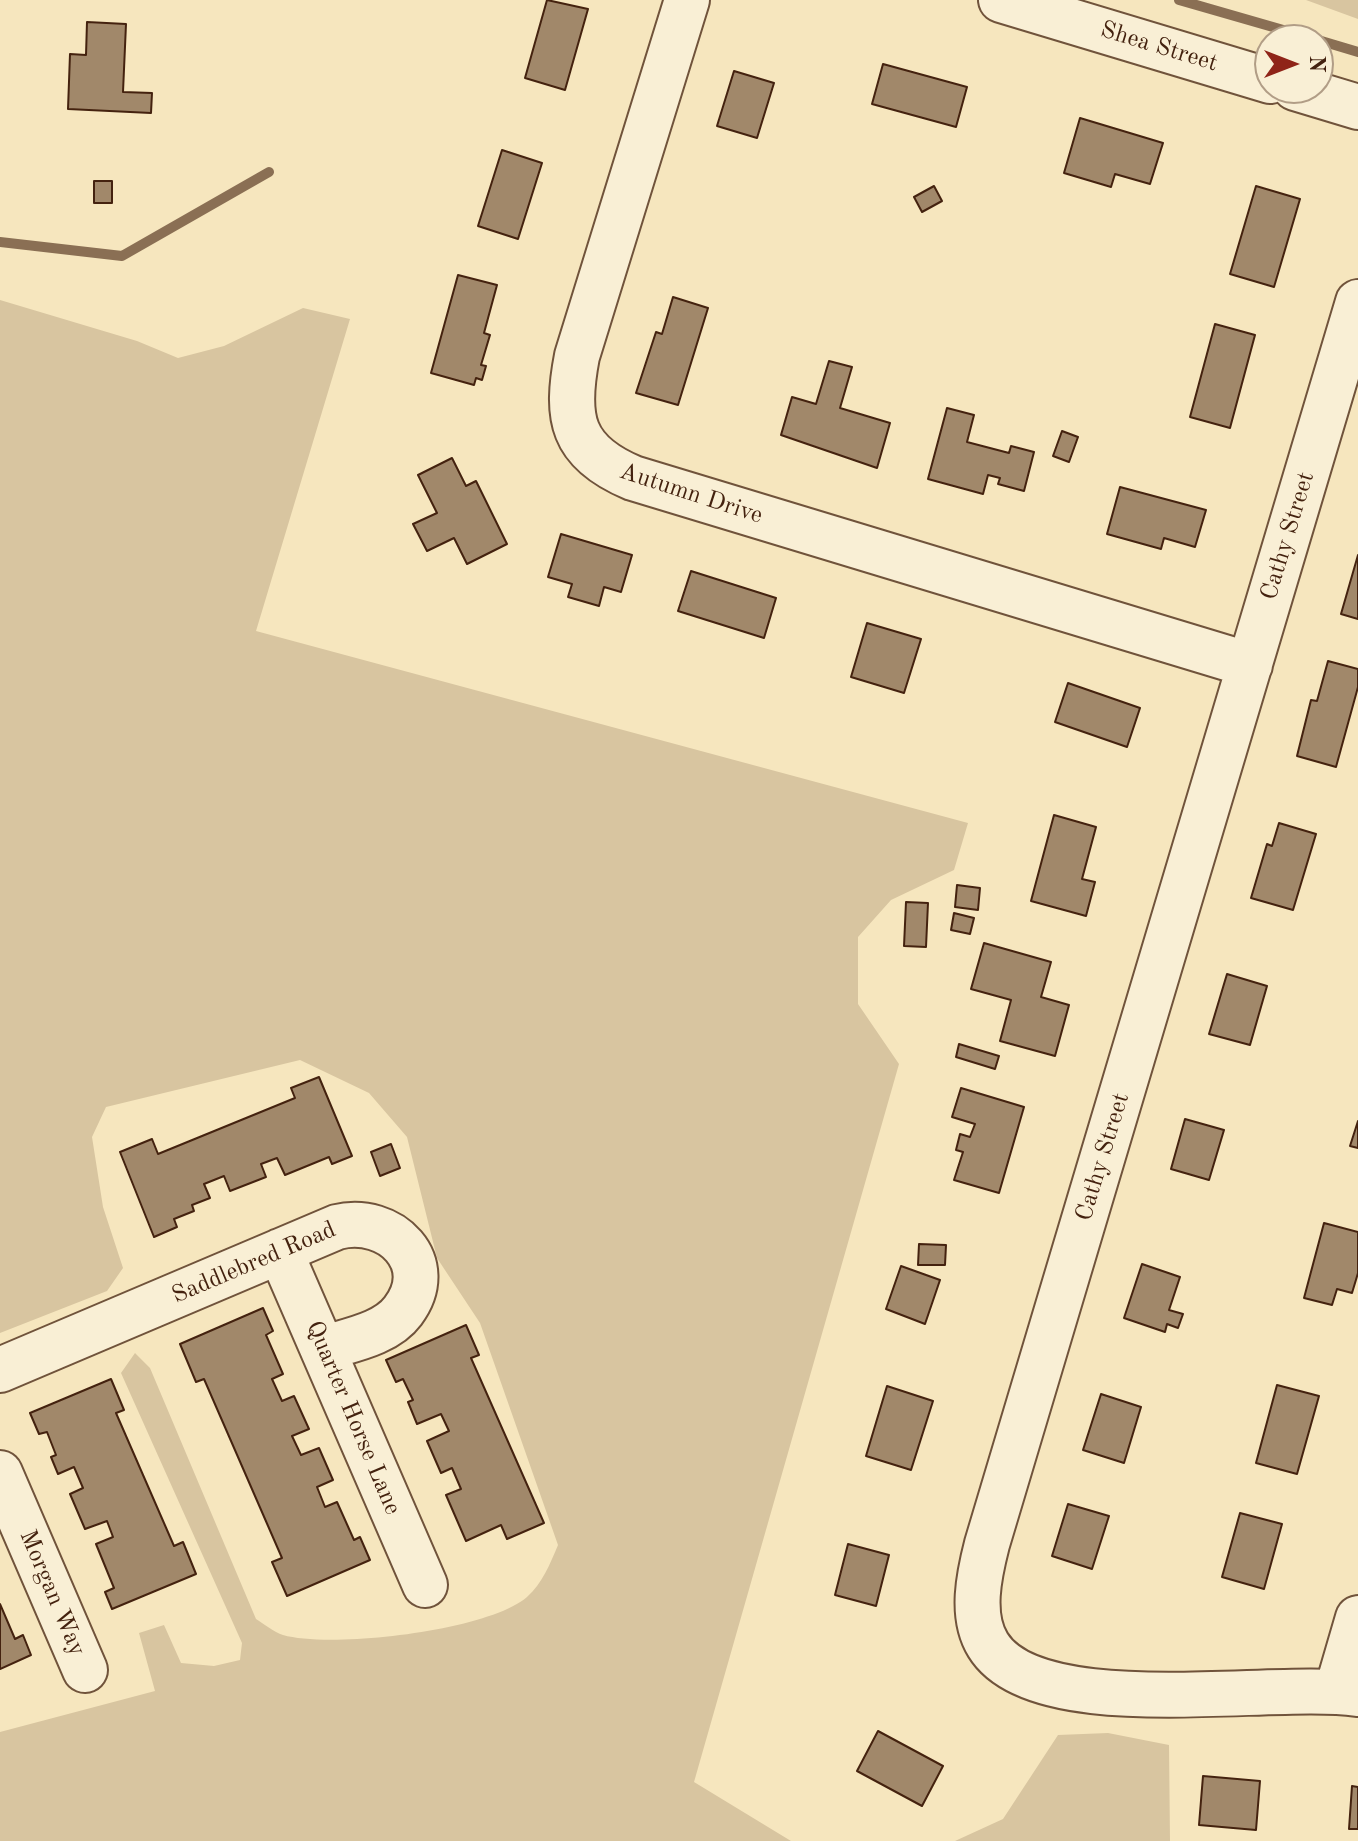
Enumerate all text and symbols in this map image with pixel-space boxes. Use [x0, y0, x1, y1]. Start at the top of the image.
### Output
street label: Shea Street [1097, 16, 1221, 78]
north arrow [1254, 24, 1334, 104]
text: N [1305, 56, 1327, 72]
street label: Autumn Drive [616, 457, 766, 531]
street label: Cathy Street [1255, 468, 1321, 604]
street label: Cathy Street [1070, 1089, 1136, 1225]
street label: Saddlebred Road [168, 1216, 340, 1310]
street label: Quarter Horse Lane [299, 1317, 407, 1519]
street label: Morgan Way [13, 1526, 91, 1660]

